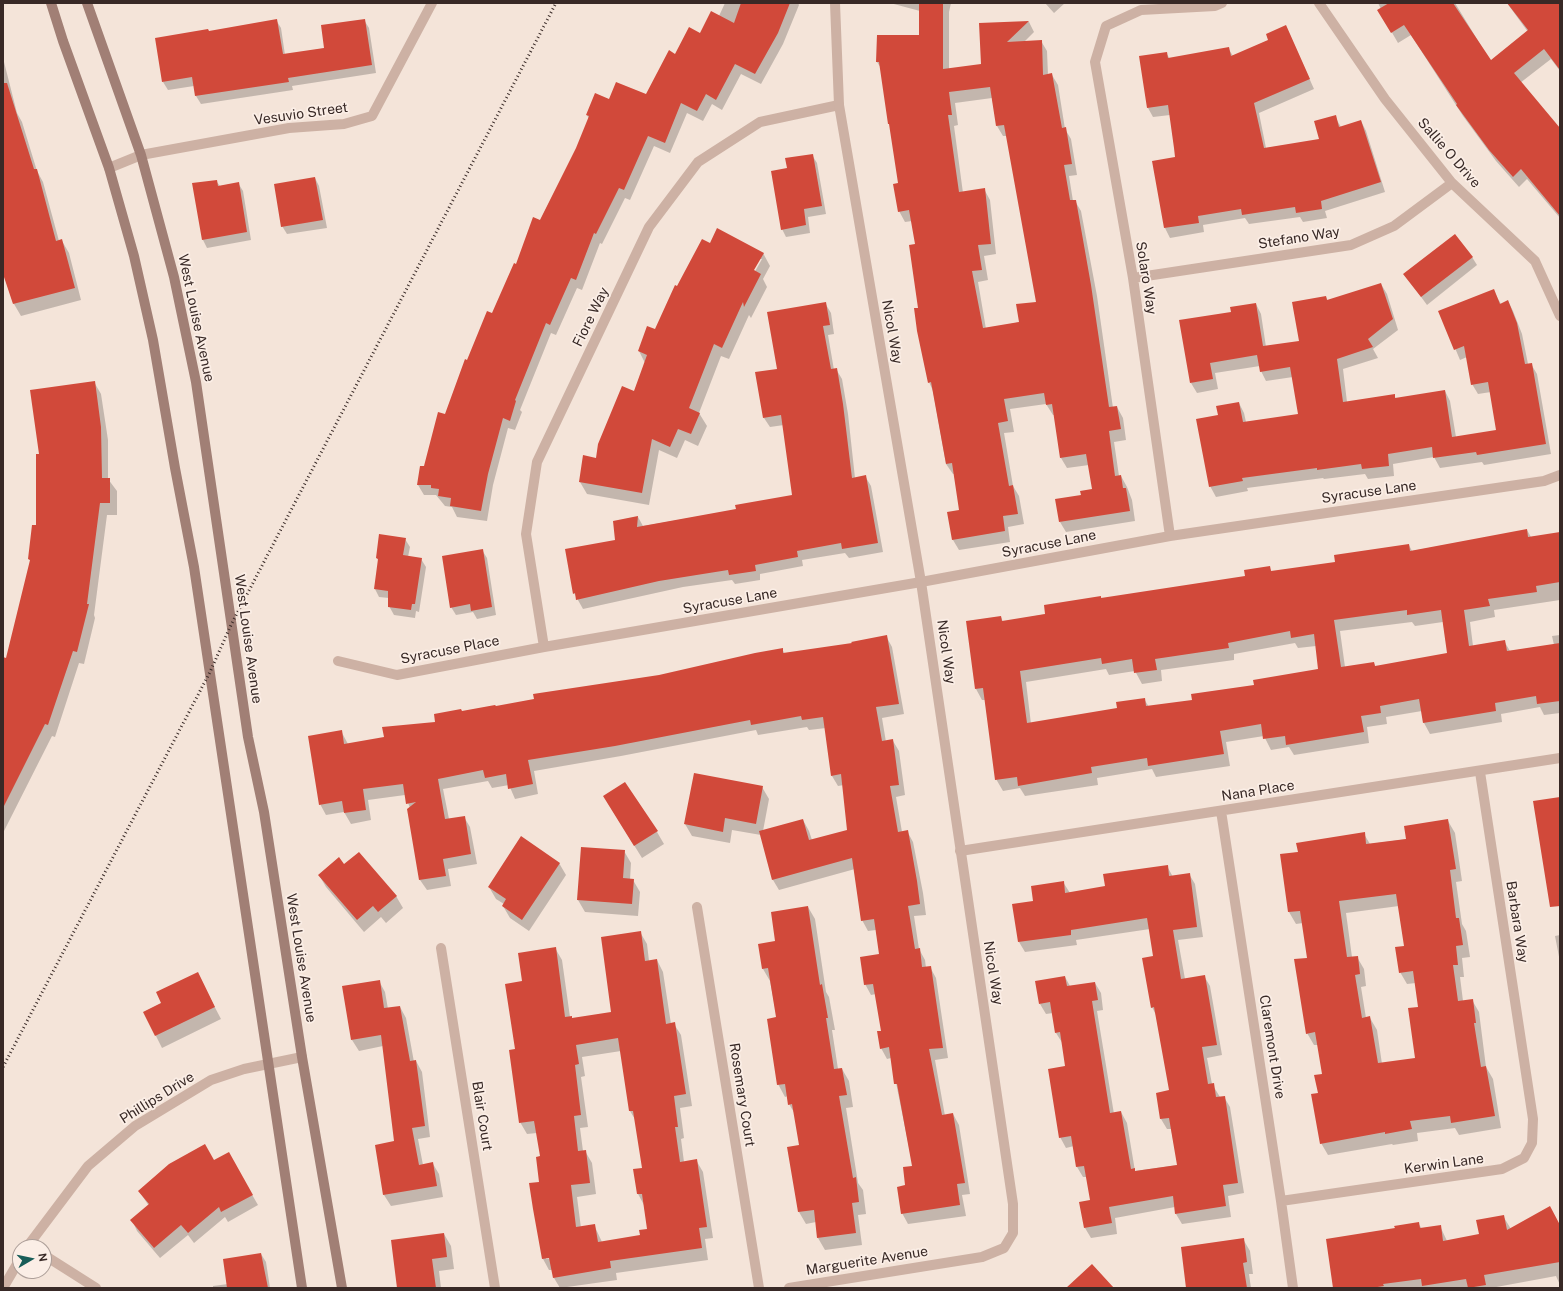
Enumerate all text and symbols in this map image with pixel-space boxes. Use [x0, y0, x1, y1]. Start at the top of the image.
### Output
street label: Vesuvio Street [253, 99, 349, 129]
street label: Sallie O Drive [1414, 115, 1484, 191]
street label: Stefano Way [1257, 223, 1341, 253]
street label: Solaro Way [1132, 240, 1160, 316]
street label: West Louise Avenue [174, 253, 218, 383]
street label: Fiore Way [569, 284, 613, 350]
street label: Nicol Way [878, 299, 906, 365]
street label: Syracuse Lane [1320, 477, 1418, 507]
street label: Syracuse Lane [1000, 527, 1098, 561]
street label: West Louise Avenue [231, 573, 265, 705]
street label: Syracuse Lane [681, 584, 779, 618]
street label: Nicol Way [933, 619, 959, 685]
street label: Syracuse Place [399, 632, 501, 668]
street label: Nana Place [1220, 777, 1296, 805]
street label: Barbara Way [1502, 880, 1532, 964]
street label: West Louise Avenue [283, 892, 319, 1024]
street label: Nicol Way [980, 940, 1006, 1006]
street label: Claremont Drive [1255, 994, 1289, 1100]
street label: Rosemary Court [725, 1042, 759, 1148]
street label: Phillips Drive [117, 1068, 197, 1128]
street label: Blair Court [468, 1080, 496, 1152]
street label: Kerwin Lane [1403, 1150, 1485, 1178]
north arrow [12, 1239, 52, 1279]
street label: Marguerite Avenue [805, 1243, 929, 1279]
text: N [36, 1252, 49, 1262]

